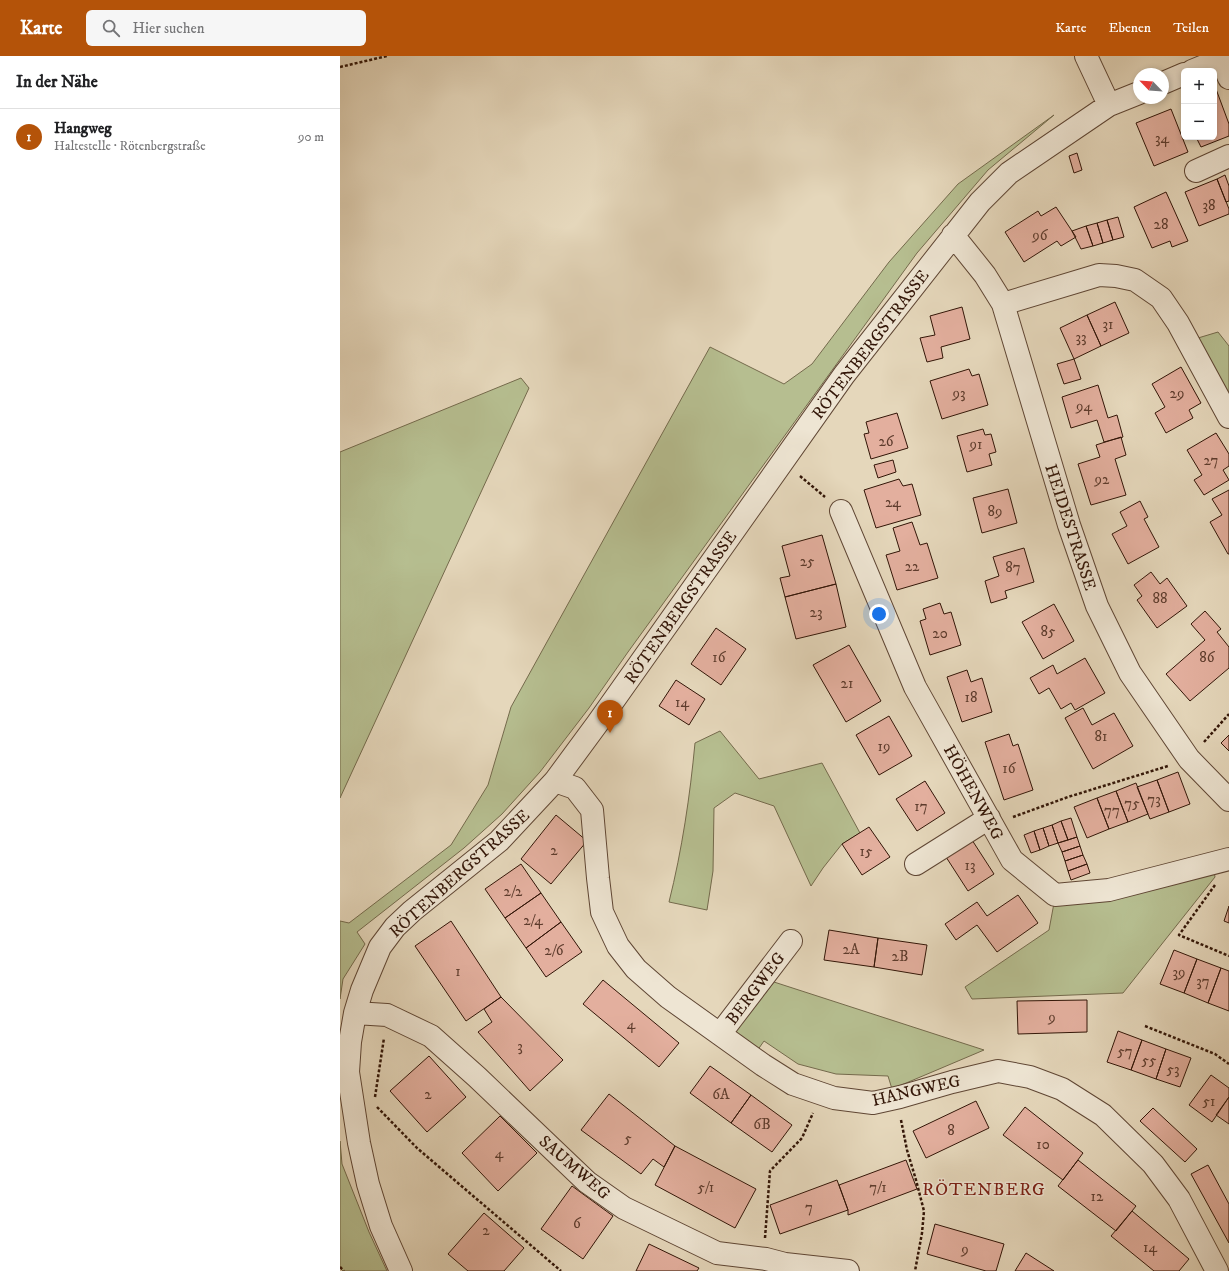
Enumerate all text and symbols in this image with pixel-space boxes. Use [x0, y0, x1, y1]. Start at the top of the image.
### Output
search box [86, 10, 366, 46]
text: Karte [20, 17, 62, 40]
icon: search [100, 17, 122, 39]
text: Hier suchen [132, 19, 205, 38]
text: Karte [1055, 19, 1086, 37]
text: Ebenen [1108, 19, 1151, 37]
text: Teilen [1173, 19, 1209, 37]
north arrow [1133, 68, 1169, 104]
map controls [1181, 68, 1217, 140]
button: + [1181, 68, 1217, 104]
text: In der Nähe [16, 71, 98, 93]
button: − [1181, 104, 1217, 140]
text: Hangweg [54, 119, 112, 138]
text: 1 [27, 129, 31, 145]
text: 90 m [298, 129, 324, 145]
house number: 34 [1155, 129, 1169, 148]
text: Haltestelle · Rötenbergstraße [54, 138, 206, 154]
house number: 38 [1202, 196, 1216, 215]
house number: 28 [1154, 215, 1168, 234]
house number: 96 [1031, 226, 1049, 245]
street label: RÖTENBERGSTRASSE [807, 265, 934, 424]
house number: 31 [1102, 315, 1114, 334]
house number: 33 [1075, 328, 1087, 347]
house number: 93 [951, 384, 966, 403]
house number: 29 [1170, 384, 1184, 403]
house number: 94 [1075, 397, 1092, 416]
house number: 26 [878, 432, 895, 451]
house number: 91 [969, 435, 982, 454]
house number: 27 [1204, 451, 1219, 470]
street label: HEIDESTRASSE [1039, 461, 1101, 593]
house number: 92 [1094, 470, 1110, 489]
house number: 24 [885, 493, 901, 512]
house number: 89 [988, 502, 1003, 521]
street label: RÖTENBERGSTRASSE [620, 527, 742, 688]
house number: 25 [800, 552, 815, 571]
house number: 22 [905, 557, 920, 576]
house number: 87 [1005, 558, 1021, 577]
house number: 88 [1152, 589, 1168, 608]
house number: 23 [810, 603, 822, 622]
your location [869, 604, 889, 624]
house number: 85 [1041, 622, 1056, 641]
house number: 20 [932, 624, 948, 643]
house number: 16 [712, 648, 727, 667]
house number: 86 [1199, 648, 1216, 667]
house number: 21 [841, 674, 853, 693]
house number: 18 [964, 688, 978, 707]
house number: 14 [675, 693, 689, 712]
pin: 1 [597, 700, 623, 733]
house number: 81 [1094, 727, 1108, 746]
house number: 19 [878, 737, 890, 756]
street label: HÖHENWEG [938, 741, 1008, 844]
house number: 16 [1002, 759, 1017, 778]
house number: 73 [1147, 790, 1161, 809]
house number: 75 [1124, 794, 1140, 813]
house number: 17 [914, 797, 928, 816]
house number: 77 [1104, 801, 1120, 820]
street label: RÖTENBERGSTRASSE [385, 805, 535, 943]
house number: 2 [550, 841, 558, 860]
house number: 15 [860, 842, 873, 861]
house number: 13 [964, 856, 976, 875]
house number: 2/2 [504, 882, 523, 901]
house number: 2/4 [523, 911, 543, 930]
house number: 2A [843, 940, 860, 959]
house number: 2/6 [544, 941, 565, 960]
house number: 2B [892, 947, 908, 966]
street label: BERGWEG [721, 948, 790, 1029]
house number: 1 [455, 962, 461, 981]
house number: 39 [1172, 963, 1186, 982]
house number: 37 [1196, 972, 1210, 991]
house number: 9 [1047, 1008, 1056, 1027]
house number: 4 [627, 1015, 636, 1034]
house number: 3 [517, 1037, 523, 1056]
house number: 57 [1117, 1042, 1133, 1061]
house number: 55 [1142, 1051, 1157, 1070]
house number: 53 [1166, 1060, 1180, 1079]
street label: HANGWEG [870, 1070, 963, 1112]
house number: 2 [424, 1085, 432, 1104]
house number: 6A [712, 1085, 730, 1104]
house number: 51 [1203, 1092, 1215, 1111]
house number: 6B [753, 1115, 771, 1134]
house number: 8 [947, 1121, 955, 1140]
house number: 5 [624, 1129, 632, 1148]
street label: SAUMWEG [534, 1131, 615, 1205]
house number: 10 [1036, 1135, 1050, 1154]
house number: 4 [495, 1144, 504, 1163]
house number: 5/1 [698, 1178, 714, 1197]
house number: 7/1 [869, 1178, 887, 1197]
district label: RÖTENBERG [922, 1179, 1046, 1201]
house number: 12 [1091, 1187, 1104, 1206]
house number: 7 [805, 1198, 813, 1217]
house number: 6 [573, 1214, 582, 1233]
house number: 2 [482, 1221, 490, 1240]
house number: 14 [1143, 1238, 1157, 1257]
house number: 9 [960, 1240, 969, 1259]

